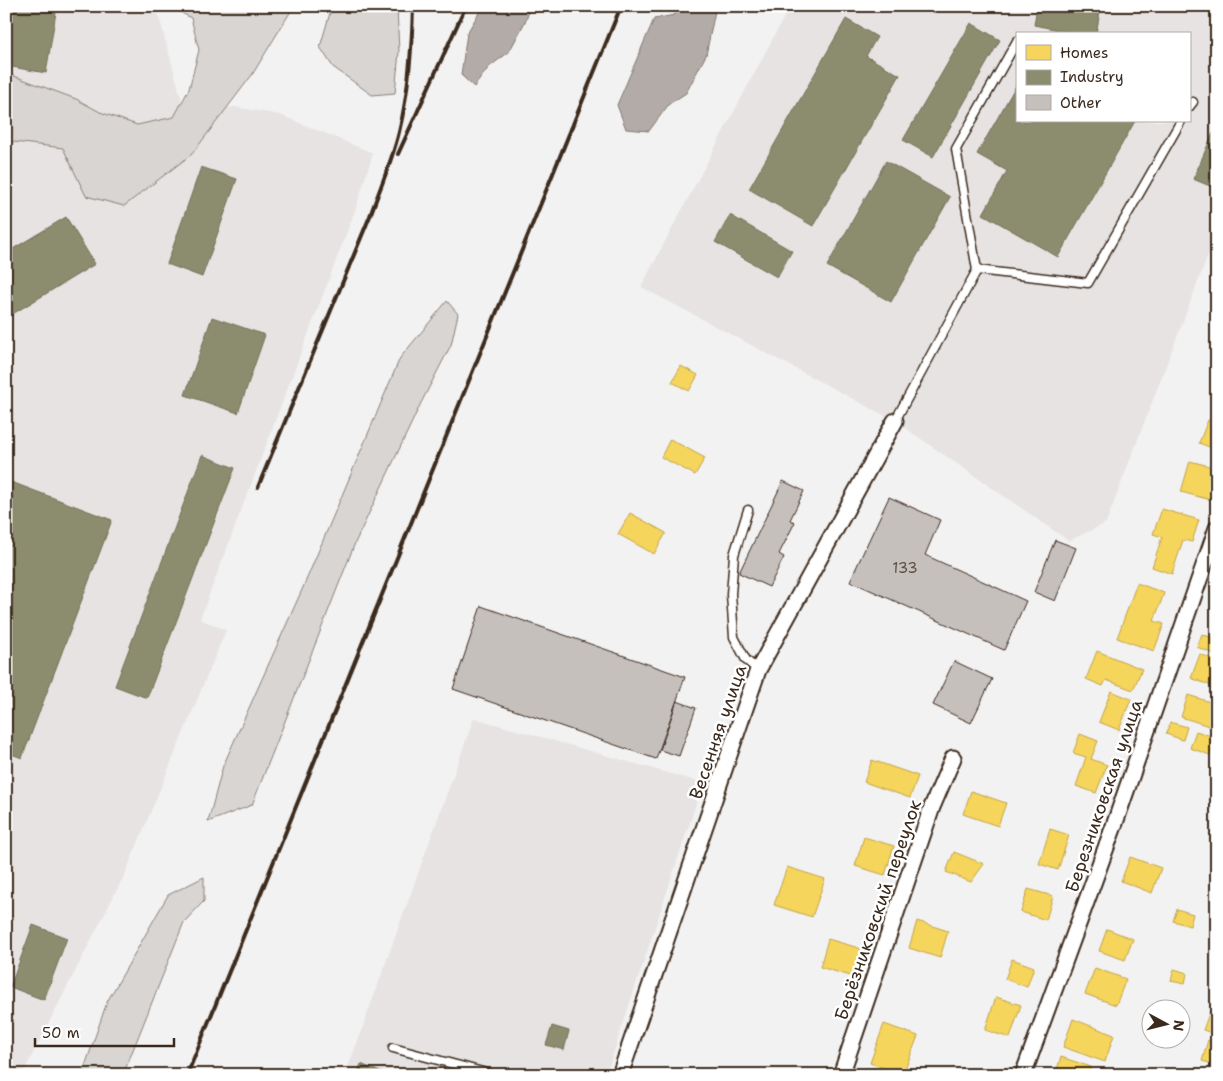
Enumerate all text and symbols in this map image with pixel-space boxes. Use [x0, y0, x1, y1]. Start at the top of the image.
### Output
legend [1016, 32, 1190, 122]
text: Homes [1060, 43, 1108, 63]
text: Industry [1060, 67, 1124, 87]
text: Other [1060, 93, 1102, 113]
house number: 133 [892, 558, 918, 578]
street label: Весенняя улица [684, 662, 752, 802]
street label: Березниковская улица [1060, 696, 1148, 896]
street label: Берёзниковский переулок [829, 796, 927, 1023]
north arrow [1140, 998, 1190, 1048]
scale bar [35, 1016, 174, 1048]
text: N [1169, 1019, 1189, 1032]
text: 50 m [42, 1023, 80, 1043]

